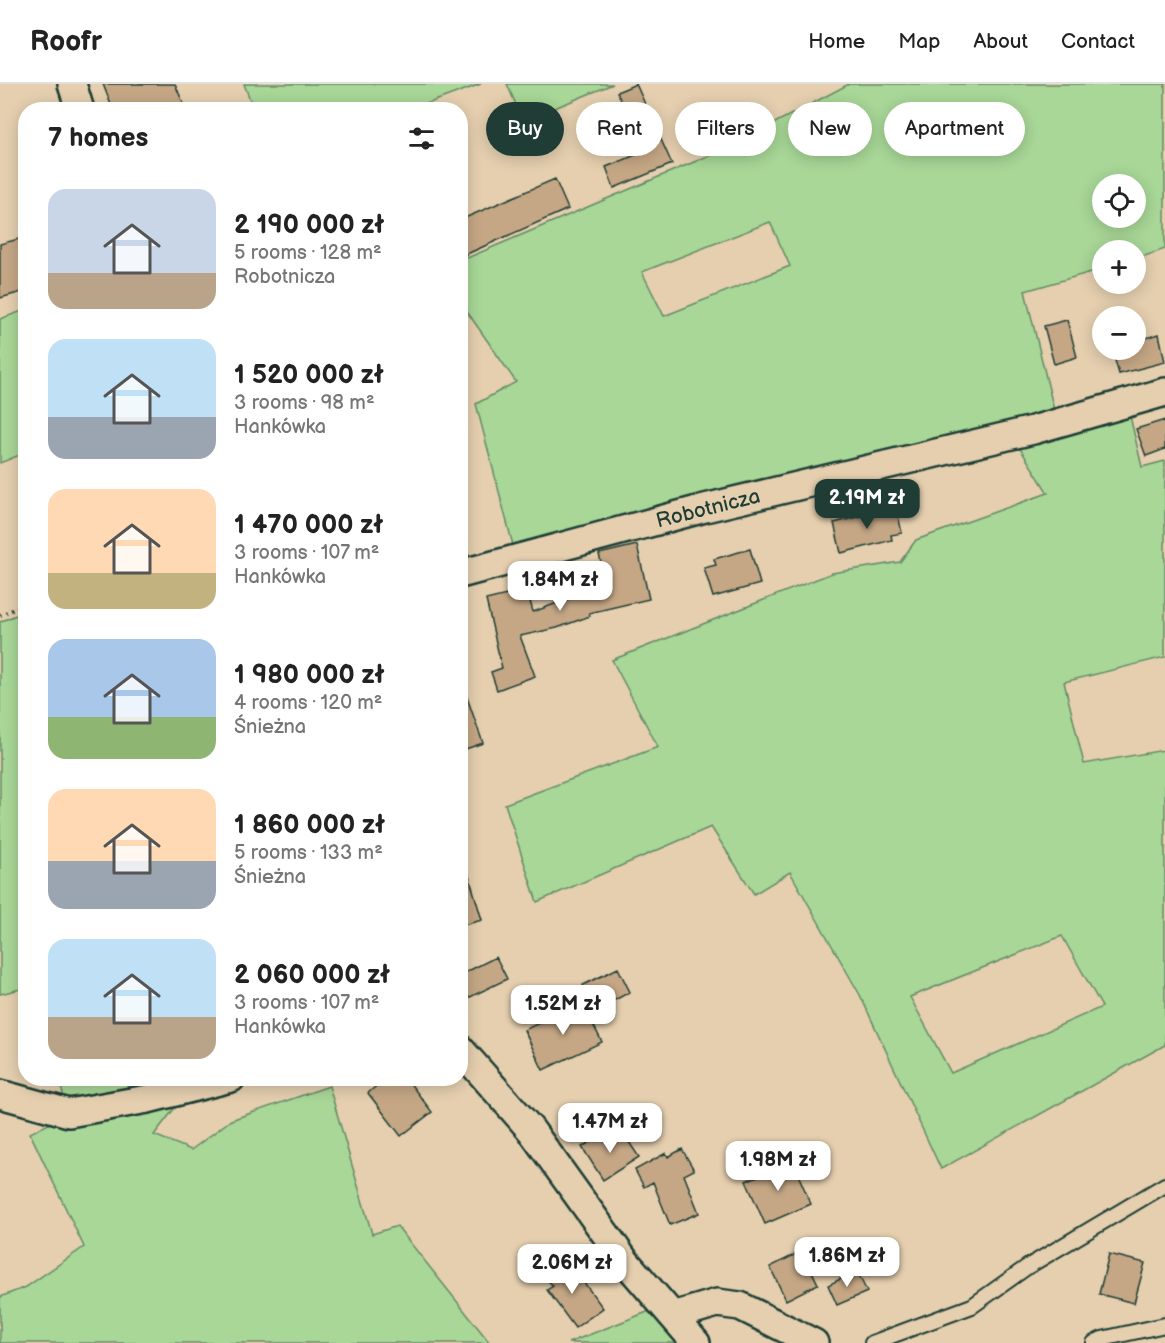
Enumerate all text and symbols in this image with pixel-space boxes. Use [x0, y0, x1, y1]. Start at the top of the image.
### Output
text: Roofr [30, 25, 102, 58]
text: Home [808, 29, 865, 54]
text: Map [898, 29, 940, 54]
text: About [973, 29, 1028, 54]
text: Contact [1061, 29, 1135, 54]
chip: Buy [486, 102, 564, 156]
chip: Rent [576, 102, 663, 156]
chip: Filters [675, 102, 776, 156]
chip: New [788, 102, 872, 156]
chip: Apartment [884, 102, 1025, 156]
icon: filters [405, 122, 438, 155]
text: 7 homes [48, 123, 148, 154]
map controls [1092, 174, 1146, 360]
button: locate [1092, 174, 1146, 228]
text: 2 190 000 zł [234, 210, 384, 241]
icon: home [96, 213, 168, 285]
button: + [1092, 240, 1146, 294]
text: 5 rooms · 128 m² [234, 241, 382, 265]
text: Robotnicza [234, 265, 335, 289]
button: − [1092, 306, 1146, 360]
text: 1 520 000 zł [234, 360, 384, 391]
icon: home [96, 363, 168, 435]
text: 3 rooms · 98 m² [234, 391, 375, 415]
text: Hankówka [234, 415, 326, 439]
pin: 2.19M zł [805, 479, 929, 530]
street label: Robotnicza [653, 483, 763, 533]
text: 2.19M zł [829, 486, 905, 510]
text: 1 470 000 zł [234, 510, 383, 541]
icon: home [96, 513, 168, 585]
text: 3 rooms · 107 m² [234, 541, 379, 565]
pin: 1.84M zł [498, 561, 622, 612]
text: Hankówka [234, 565, 326, 589]
text: 1.84M zł [522, 568, 598, 592]
text: 1 980 000 zł [234, 660, 384, 691]
icon: home [96, 663, 168, 735]
text: 4 rooms · 120 m² [234, 691, 383, 715]
text: Śnieżna [234, 715, 306, 739]
text: 1 860 000 zł [234, 810, 385, 841]
icon: home [96, 813, 168, 885]
text: 5 rooms · 133 m² [234, 841, 383, 865]
text: Śnieżna [234, 865, 306, 889]
text: 2 060 000 zł [234, 960, 390, 991]
icon: home [96, 963, 168, 1035]
pin: 1.52M zł [501, 985, 625, 1036]
text: 3 rooms · 107 m² [234, 991, 379, 1015]
text: 1.52M zł [525, 992, 601, 1016]
text: Hankówka [234, 1015, 326, 1039]
pin: 1.47M zł [548, 1103, 672, 1154]
text: 1.47M zł [572, 1110, 648, 1134]
pin: 1.98M zł [716, 1141, 840, 1192]
text: 1.98M zł [740, 1148, 816, 1172]
pin: 1.86M zł [785, 1237, 909, 1288]
pin: 2.06M zł [510, 1244, 634, 1295]
text: 1.86M zł [808, 1244, 886, 1268]
text: 2.06M zł [531, 1251, 613, 1275]

